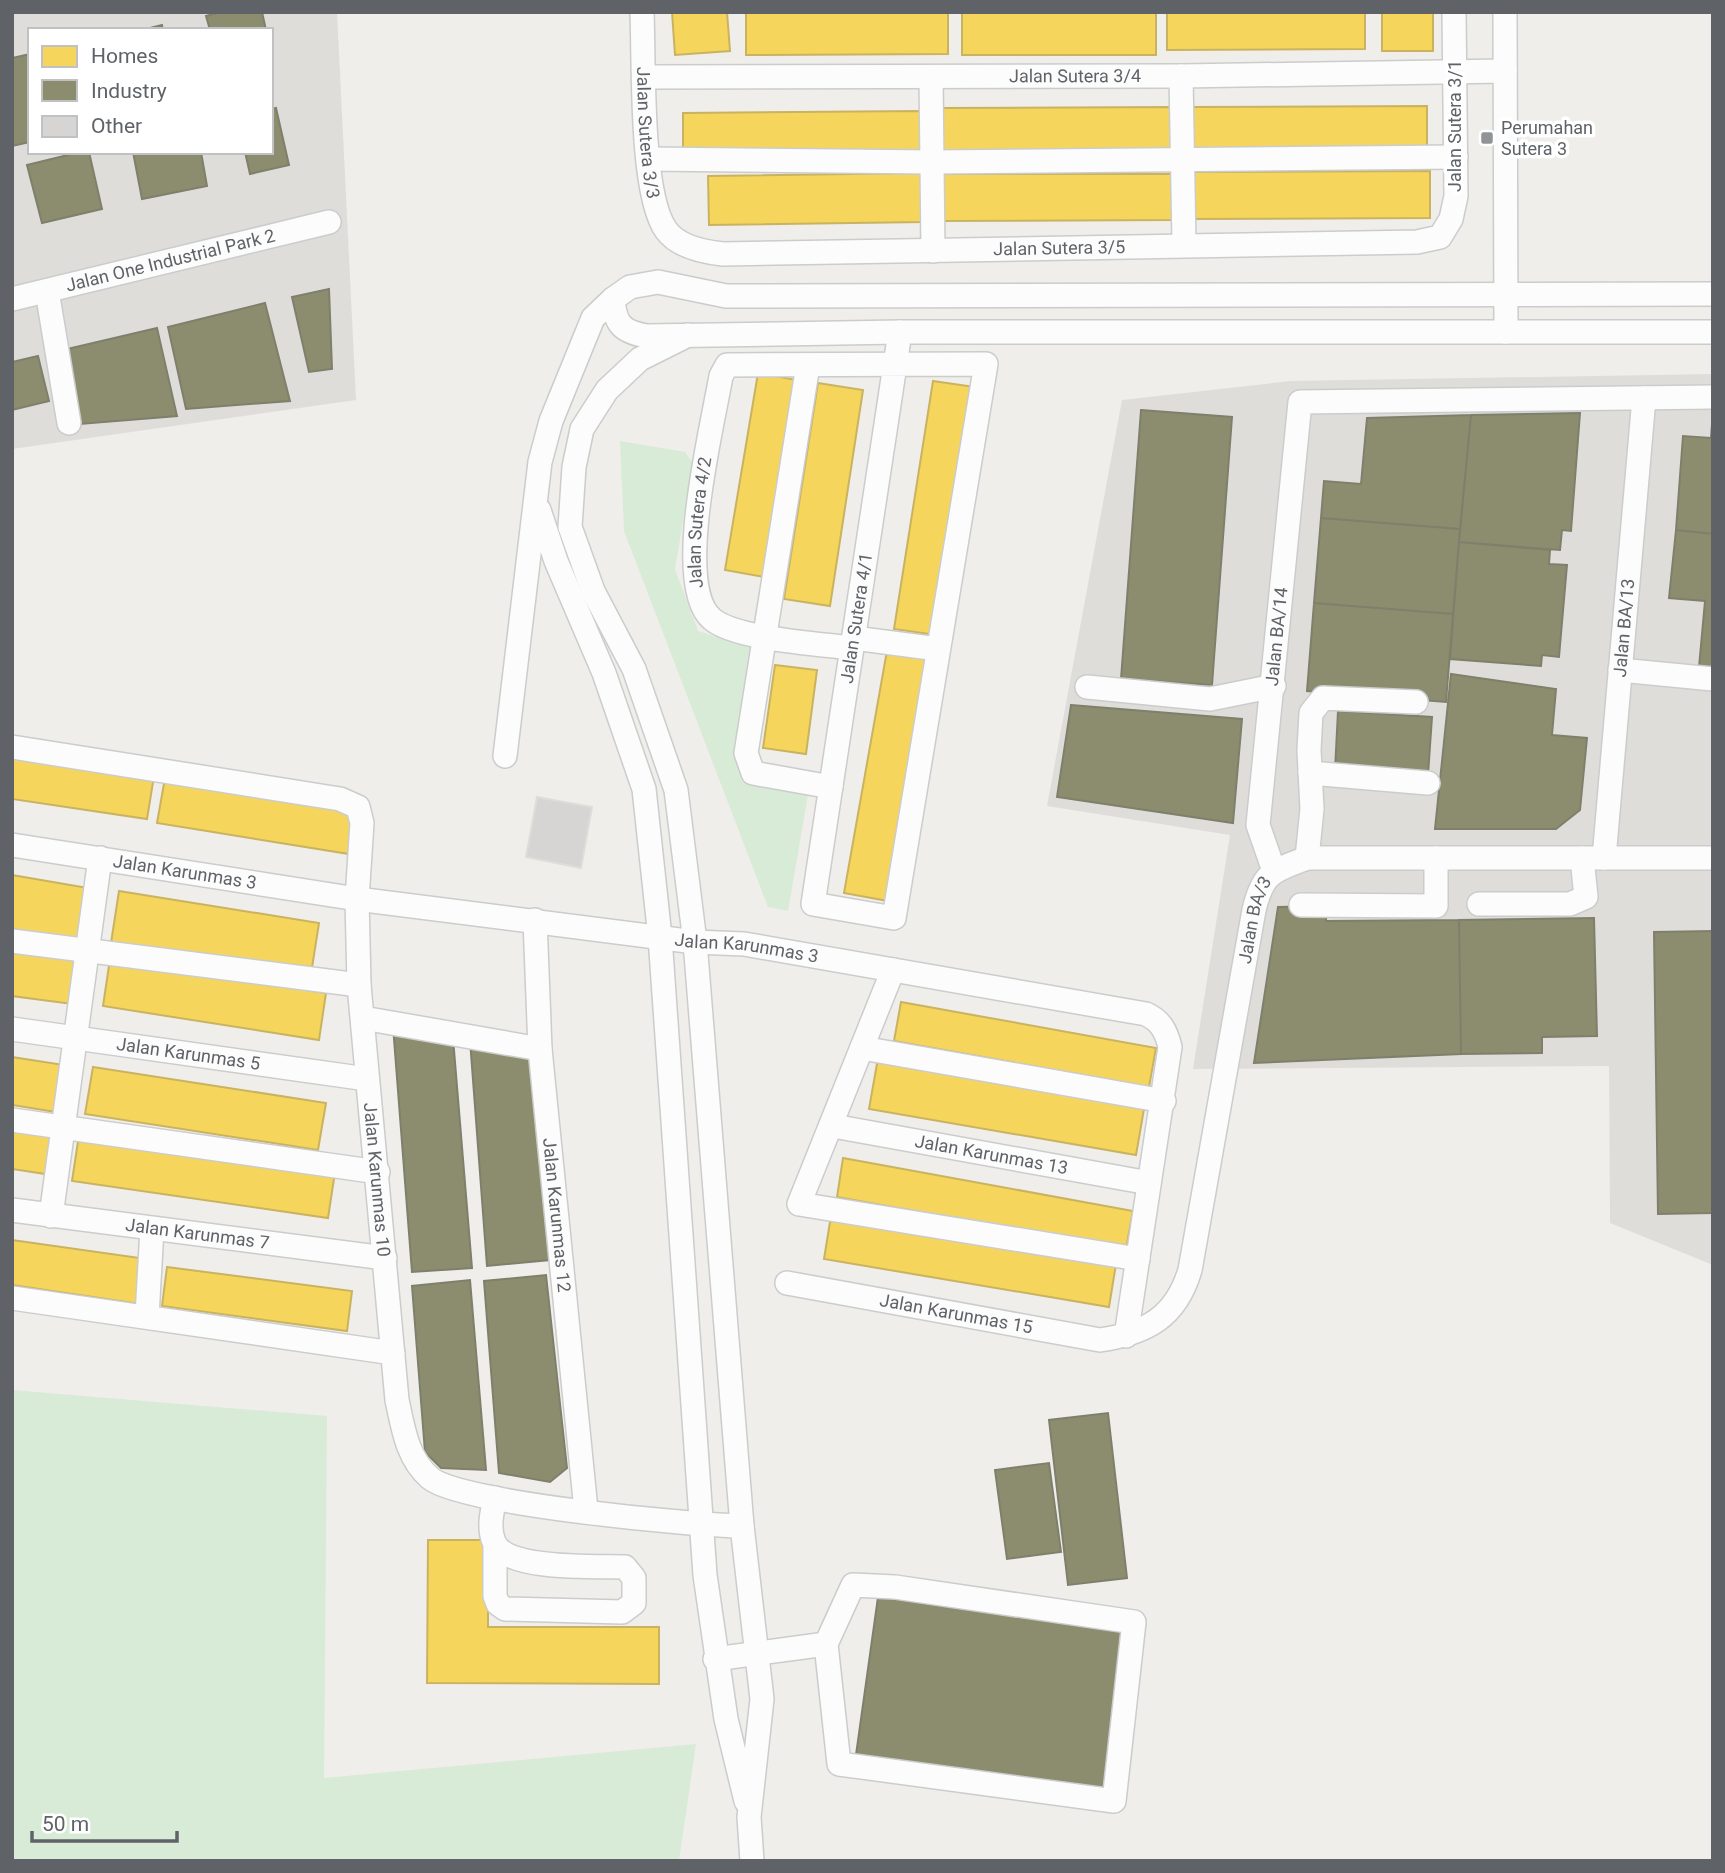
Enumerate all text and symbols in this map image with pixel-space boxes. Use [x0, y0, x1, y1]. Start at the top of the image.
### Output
legend [28, 28, 273, 154]
text: Homes [91, 44, 158, 68]
street label: Jalan Sutera 3/1 [1444, 60, 1465, 192]
street label: Jalan Sutera 3/4 [1009, 65, 1141, 86]
street label: Jalan Sutera 3/3 [633, 66, 665, 201]
text: Industry [91, 79, 167, 103]
text: Other [91, 114, 142, 138]
place label: Perumahan Sutera 3 [1501, 117, 1593, 159]
marker: Perumahan Sutera 3 [1479, 130, 1495, 146]
street label: Jalan One Industrial Park 2 [63, 224, 277, 296]
street label: Jalan Sutera 3/5 [993, 236, 1125, 259]
street label: Jalan Sutera 4/2 [684, 455, 715, 590]
street label: Jalan Sutera 4/1 [836, 551, 876, 685]
street label: Jalan BA/13 [1609, 578, 1638, 678]
street label: Jalan BA/14 [1261, 586, 1292, 687]
street label: Jalan Karunmas 3 [112, 850, 258, 893]
street label: Jalan BA/3 [1234, 872, 1275, 965]
street label: Jalan Karunmas 3 [674, 929, 820, 967]
street label: Jalan Karunmas 5 [115, 1033, 262, 1074]
street label: Jalan Karunmas 10 [360, 1102, 395, 1258]
street label: Jalan Karunmas 13 [913, 1130, 1070, 1178]
street label: Jalan Karunmas 12 [539, 1137, 575, 1293]
street label: Jalan Karunmas 7 [124, 1214, 271, 1253]
street label: Jalan Karunmas 15 [878, 1289, 1034, 1338]
scale bar [32, 1800, 177, 1844]
text: 50 m [42, 1812, 89, 1836]

